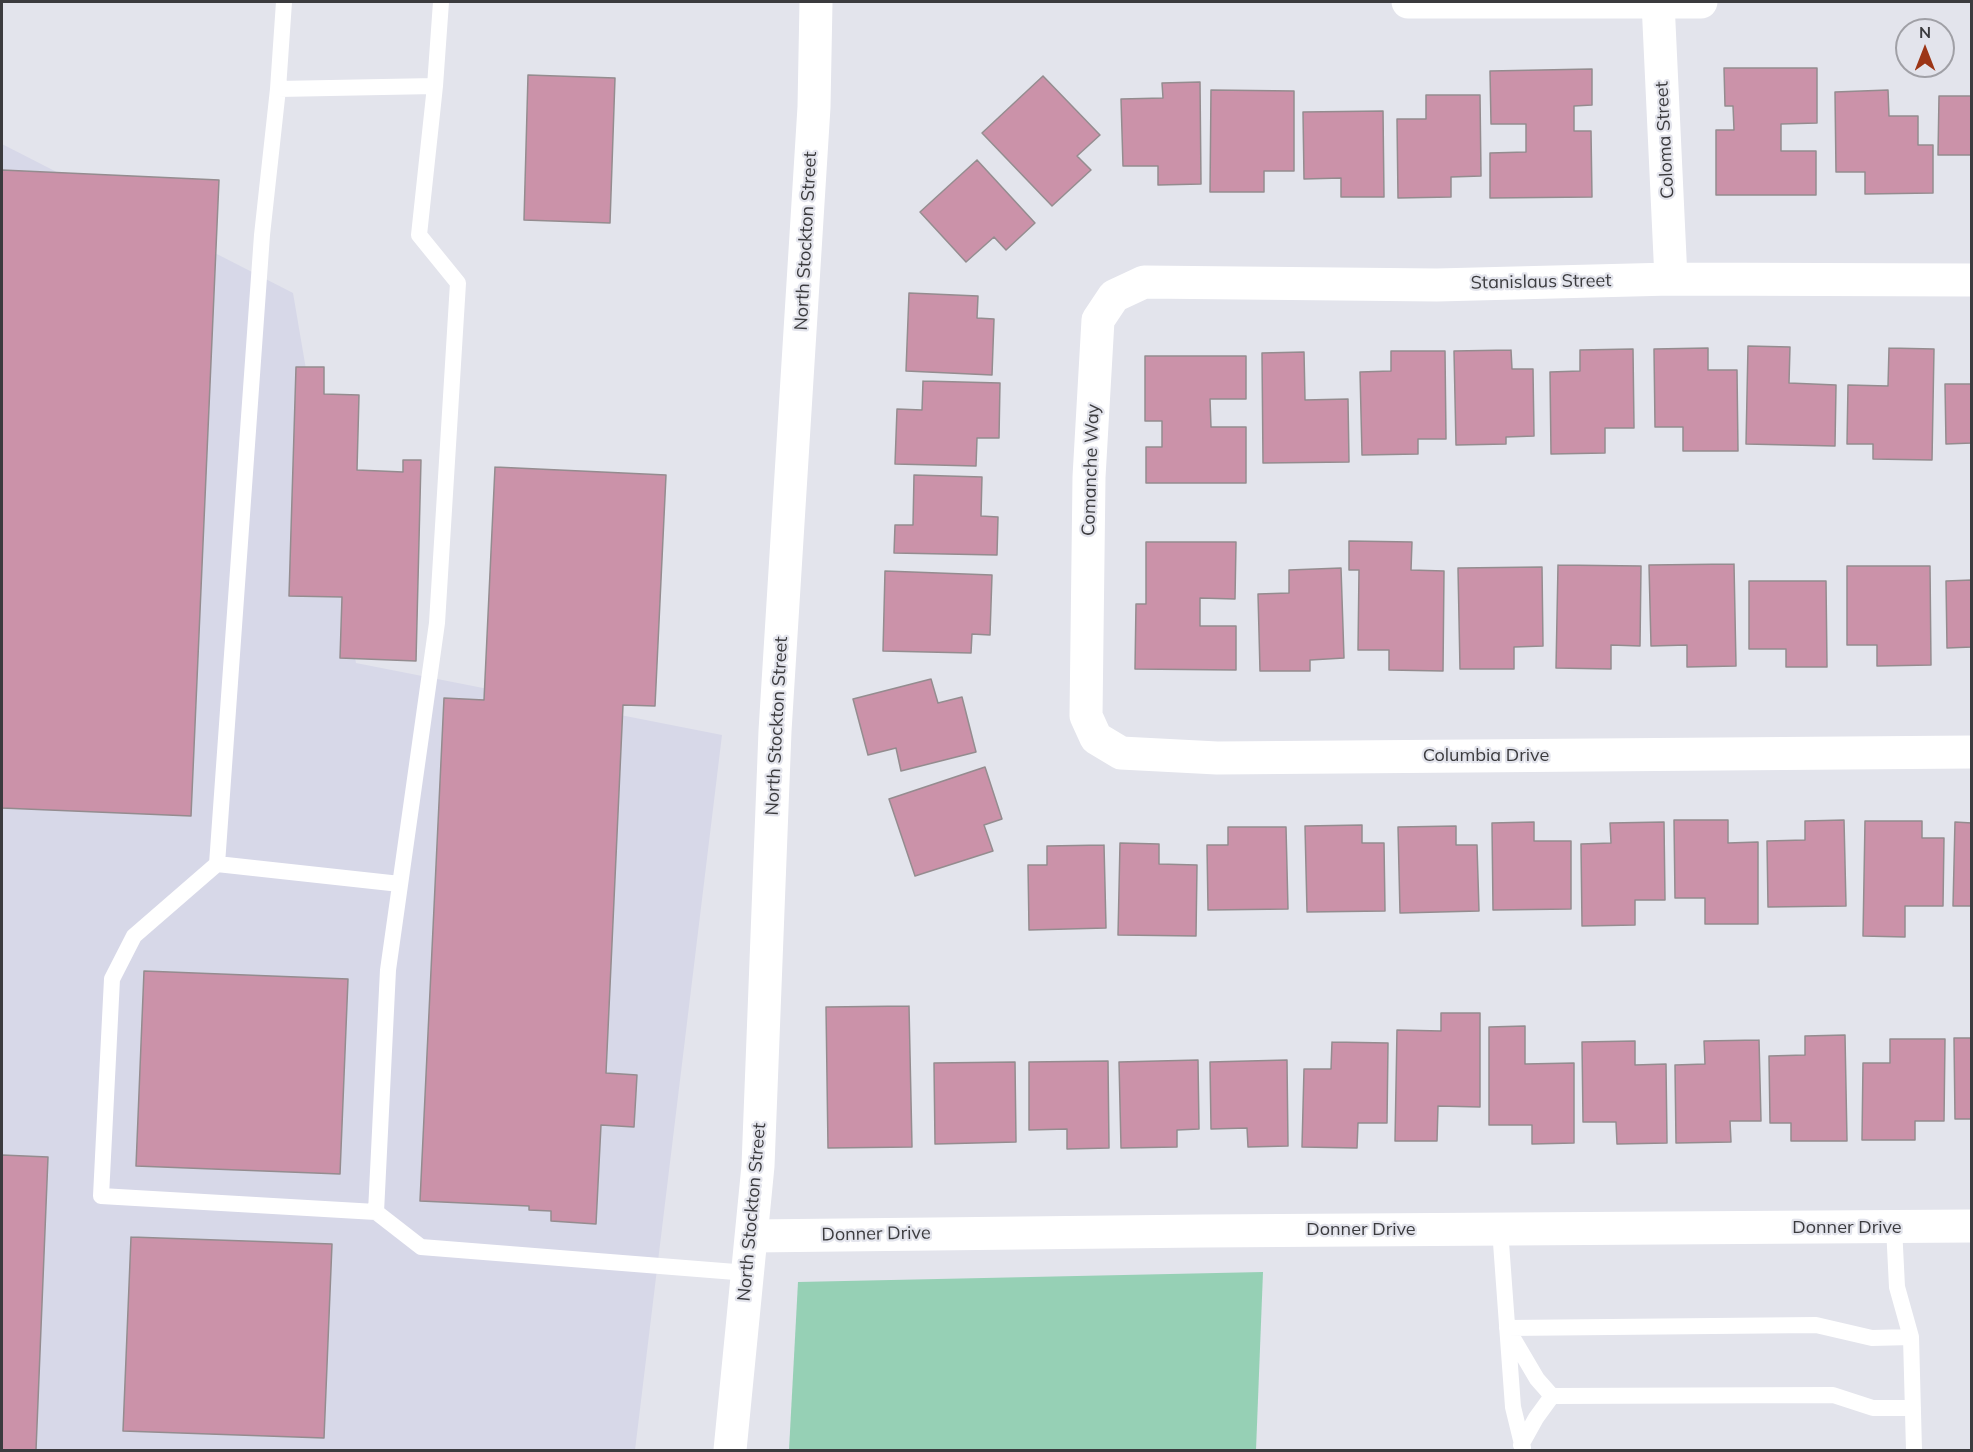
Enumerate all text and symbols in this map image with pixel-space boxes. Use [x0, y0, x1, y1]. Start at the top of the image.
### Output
north arrow [1895, 18, 1955, 78]
text: N [1919, 22, 1931, 42]
street label: Coloma Street [1651, 81, 1679, 199]
street label: North Stockton Street [791, 151, 821, 331]
street label: Stanislaus Street [1470, 270, 1612, 294]
street label: Comanche Way [1078, 404, 1104, 536]
street label: North Stockton Street [762, 636, 792, 816]
street label: Columbia Drive [1423, 745, 1549, 767]
street label: North Stockton Street [733, 1122, 771, 1302]
street label: Donner Drive [1792, 1217, 1902, 1239]
street label: Donner Drive [1306, 1219, 1416, 1241]
street label: Donner Drive [821, 1222, 931, 1246]

